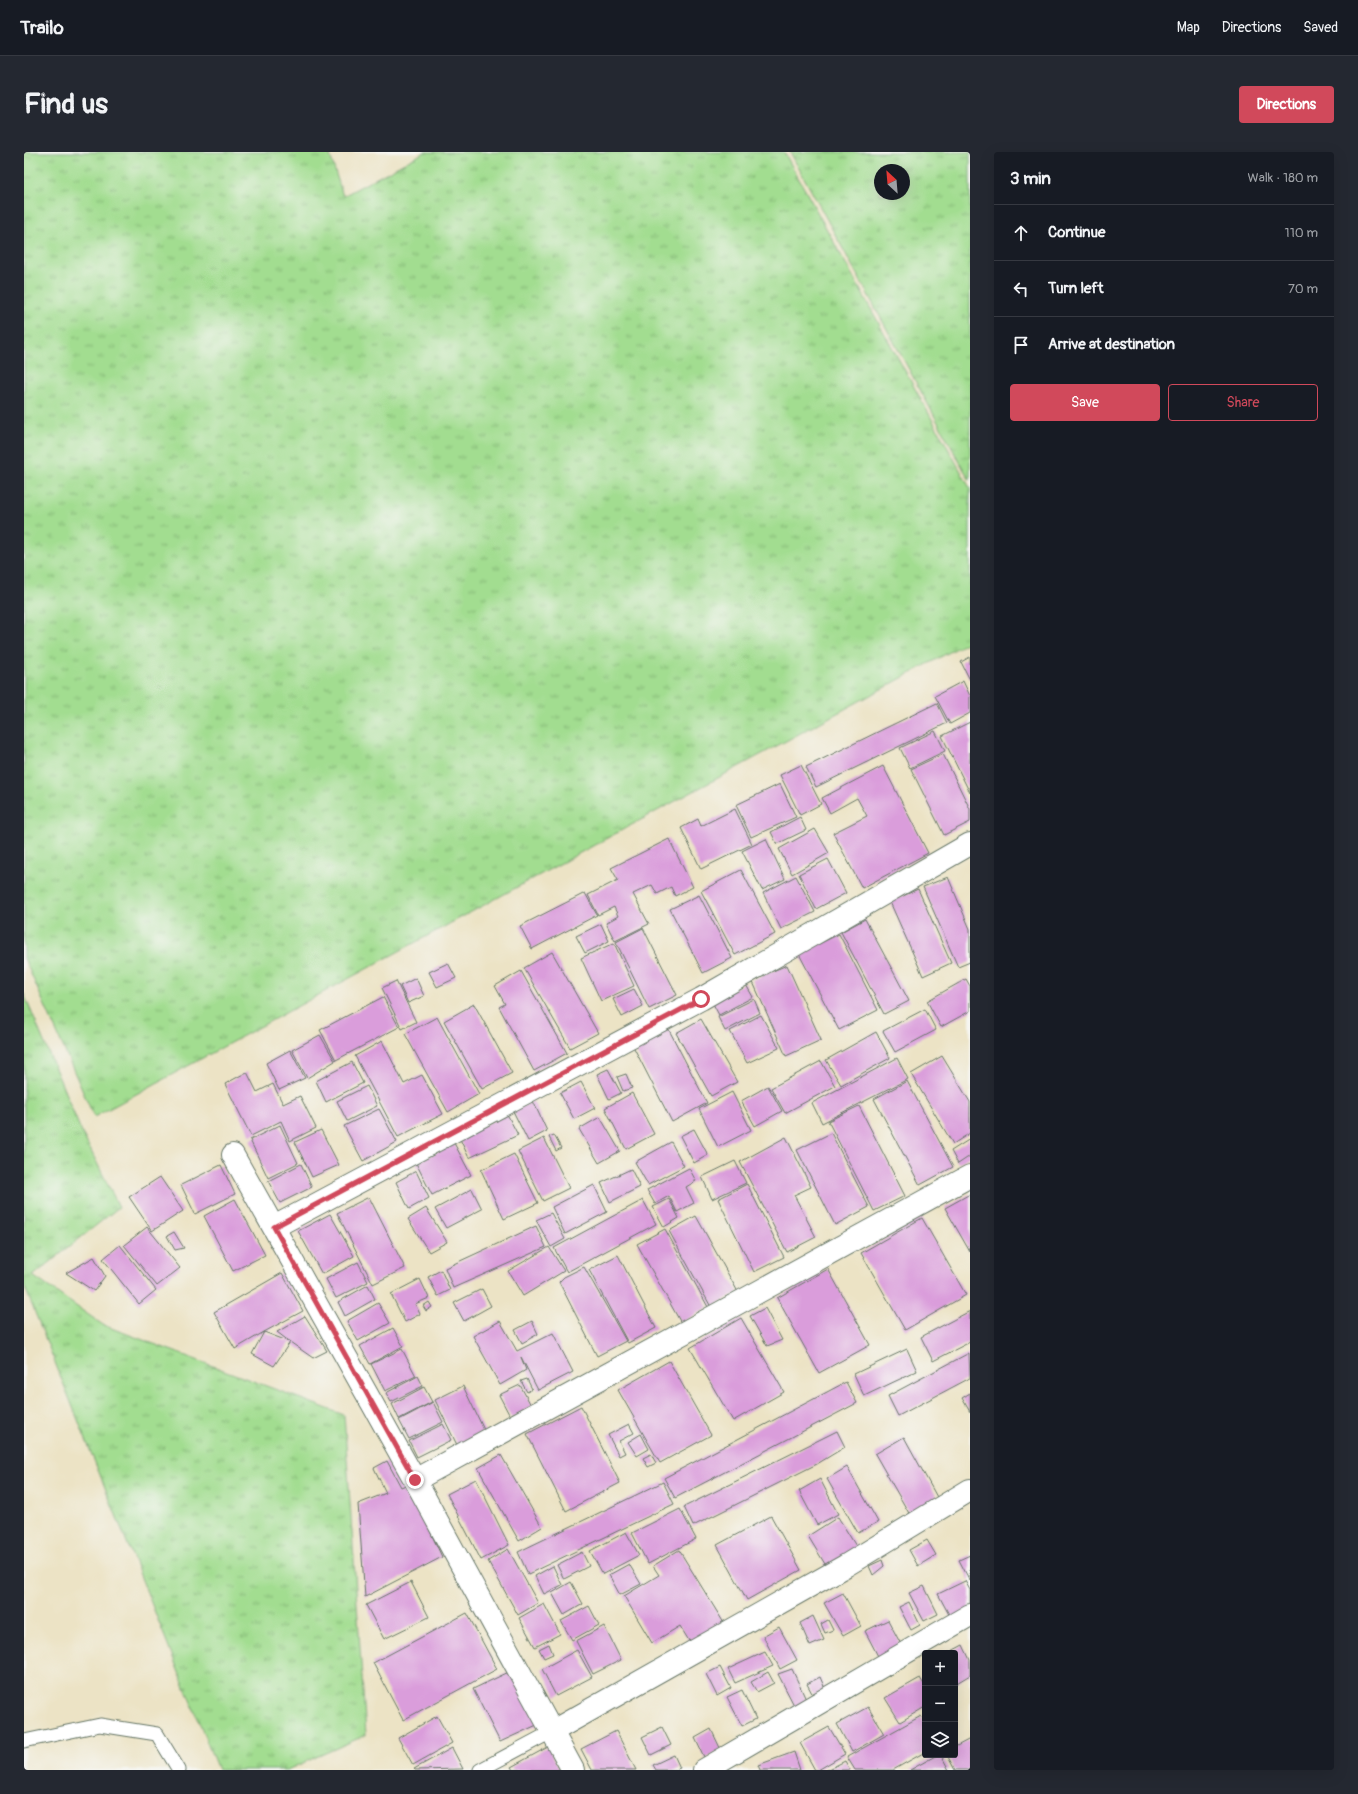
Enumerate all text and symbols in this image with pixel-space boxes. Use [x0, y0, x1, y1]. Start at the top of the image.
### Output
text: Trailo [20, 16, 64, 40]
text: Map [1177, 19, 1200, 36]
text: Directions [1222, 19, 1281, 36]
text: Saved [1303, 19, 1338, 36]
button: Directions [1239, 86, 1334, 123]
text: Find us [24, 87, 108, 122]
north arrow [874, 164, 910, 200]
text: 3 min [1010, 168, 1051, 189]
text: Walk · 180 m [1248, 170, 1318, 186]
icon: ahead [1010, 222, 1032, 244]
text: Continue [1048, 223, 1106, 242]
text: 110 m [1285, 225, 1318, 241]
icon: left [1010, 278, 1032, 300]
text: Turn left [1048, 279, 1104, 298]
text: 70 m [1288, 281, 1318, 297]
icon: arrive [1010, 334, 1032, 356]
text: Arrive at destination [1048, 335, 1175, 354]
button: Save [1010, 384, 1160, 421]
button: Share [1168, 384, 1318, 421]
route start [692, 990, 710, 1008]
route end [406, 1471, 424, 1489]
map controls [922, 1650, 958, 1758]
button: + [922, 1650, 958, 1686]
button: − [922, 1686, 958, 1722]
button: layers [922, 1722, 958, 1758]

